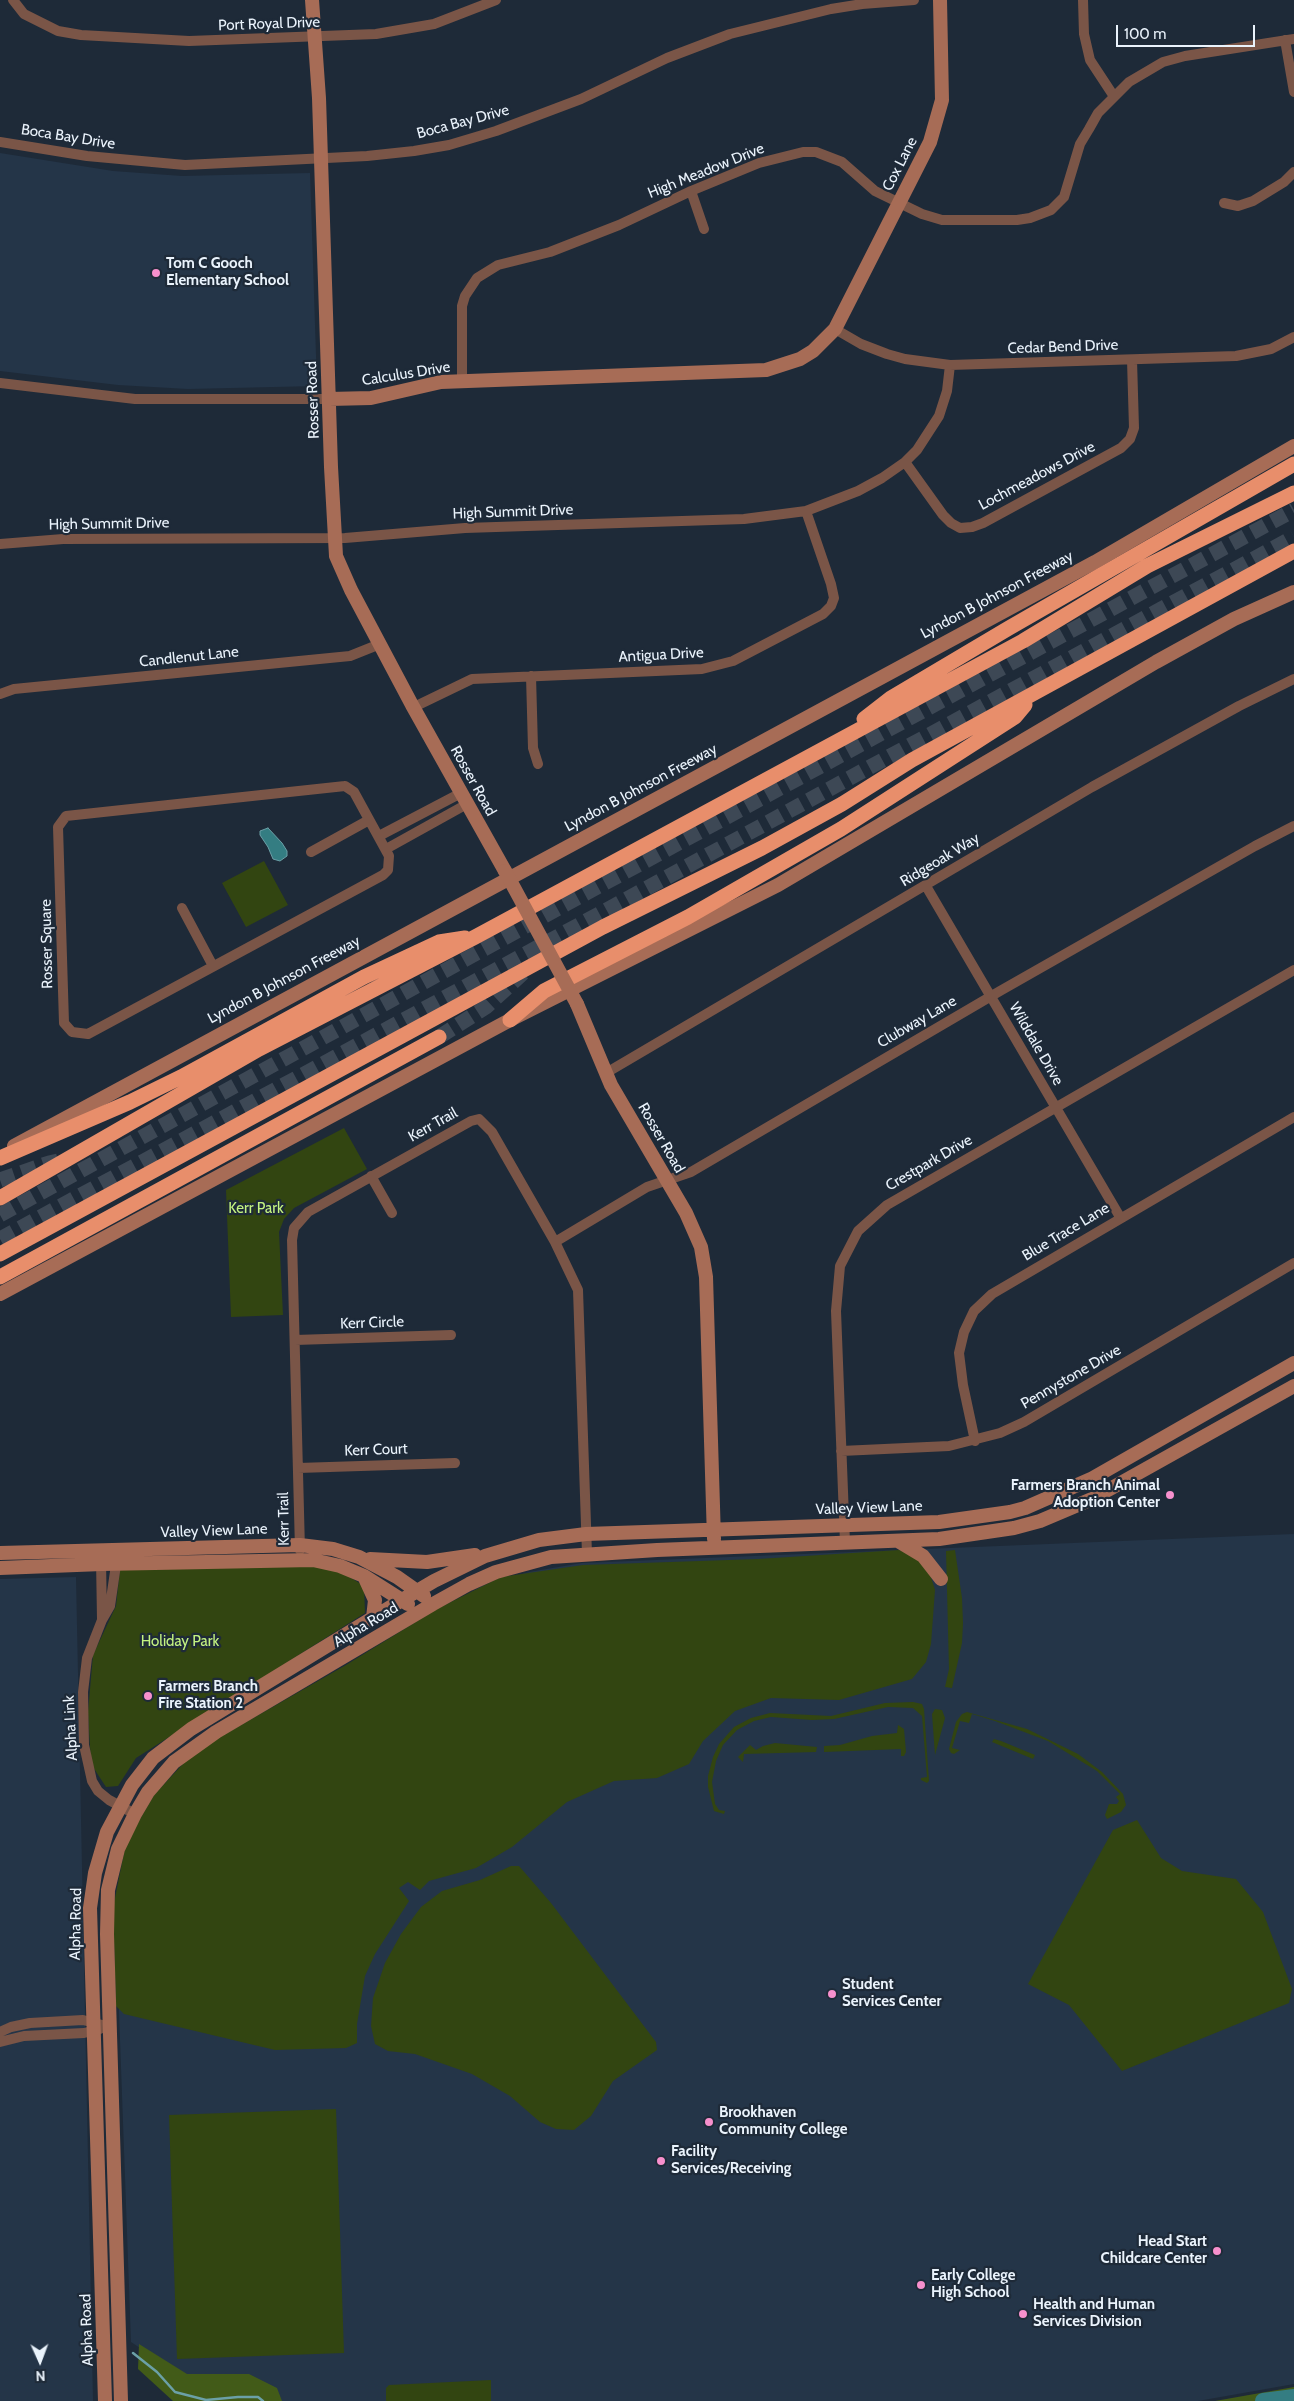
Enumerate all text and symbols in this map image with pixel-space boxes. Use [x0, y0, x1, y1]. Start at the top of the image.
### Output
street label: Port Royal Drive [218, 13, 320, 35]
scale bar [1119, 15, 1258, 47]
text: 100 m [1124, 25, 1166, 43]
street label: Boca Bay Drive [415, 101, 511, 143]
street label: Boca Bay Drive [20, 121, 116, 153]
street label: Cox Lane [879, 134, 921, 194]
street label: High Meadow Drive [645, 139, 767, 203]
place label: Tom C Gooch Elementary School [166, 255, 289, 290]
marker: Tom C Gooch Elementary School [150, 267, 162, 279]
street label: Cedar Bend Drive [1007, 336, 1119, 358]
street label: Calculus Drive [361, 358, 451, 390]
street label: Rosser Road [303, 361, 323, 439]
street label: Lochmeadows Drive [976, 438, 1098, 514]
street label: High Summit Drive [452, 501, 574, 523]
street label: High Summit Drive [48, 514, 170, 534]
street label: Lyndon B Johnson Freeway [918, 547, 1076, 643]
street label: Candlenut Lane [138, 643, 240, 671]
street label: Antigua Drive [618, 644, 704, 666]
street label: Lyndon B Johnson Freeway [562, 740, 720, 836]
street label: Rosser Road [446, 743, 500, 819]
street label: Ridgeoak Way [897, 829, 983, 891]
street label: Rosser Square [37, 899, 57, 989]
street label: Lyndon B Johnson Freeway [205, 932, 363, 1028]
street label: Clubway Lane [874, 992, 960, 1052]
street label: Wilddale Drive [1005, 999, 1067, 1089]
street label: Rosser Road [634, 1100, 688, 1176]
street label: Kerr Trail [405, 1104, 461, 1146]
street label: Crestpark Drive [883, 1131, 975, 1195]
street label: Blue Trace Lane [1019, 1199, 1113, 1265]
park label: Kerr Park [228, 1200, 284, 1218]
street label: Kerr Circle [340, 1313, 404, 1333]
street label: Pennystone Drive [1018, 1341, 1124, 1413]
street label: Kerr Court [344, 1440, 408, 1460]
place label: Farmers Branch Animal Adoption Center [1011, 1477, 1160, 1512]
marker: Farmers Branch Animal Adoption Center [1164, 1489, 1176, 1501]
street label: Kerr Trail [275, 1492, 293, 1546]
street label: Valley View Lane [815, 1497, 923, 1519]
street label: Valley View Lane [160, 1520, 268, 1542]
street label: Alpha Road [330, 1599, 402, 1651]
park label: Holiday Park [141, 1633, 219, 1651]
place label: Farmers Branch Fire Station 2 [158, 1678, 258, 1713]
marker: Farmers Branch Fire Station 2 [142, 1690, 154, 1702]
street label: Alpha Link [60, 1695, 82, 1761]
street label: Alpha Road [66, 1888, 86, 1960]
place label: Student Services Center [842, 1976, 941, 2011]
marker: Student Services Center [826, 1988, 838, 2000]
place label: Brookhaven Community College [719, 2104, 848, 2139]
marker: Brookhaven Community College [703, 2116, 715, 2128]
place label: Facility Services/Receiving [671, 2143, 791, 2178]
marker: Facility Services/Receiving [655, 2155, 667, 2167]
place label: Head Start Childcare Center [1101, 2233, 1207, 2268]
marker: Head Start Childcare Center [1211, 2245, 1223, 2257]
place label: Early College High School [931, 2267, 1015, 2302]
marker: Early College High School [915, 2279, 927, 2291]
street label: Alpha Road [77, 2294, 97, 2366]
place label: Health and Human Services Division [1033, 2296, 1155, 2331]
marker: Health and Human Services Division [1017, 2308, 1029, 2320]
north arrow [15, 2336, 65, 2386]
text: N [35, 2367, 46, 2385]

